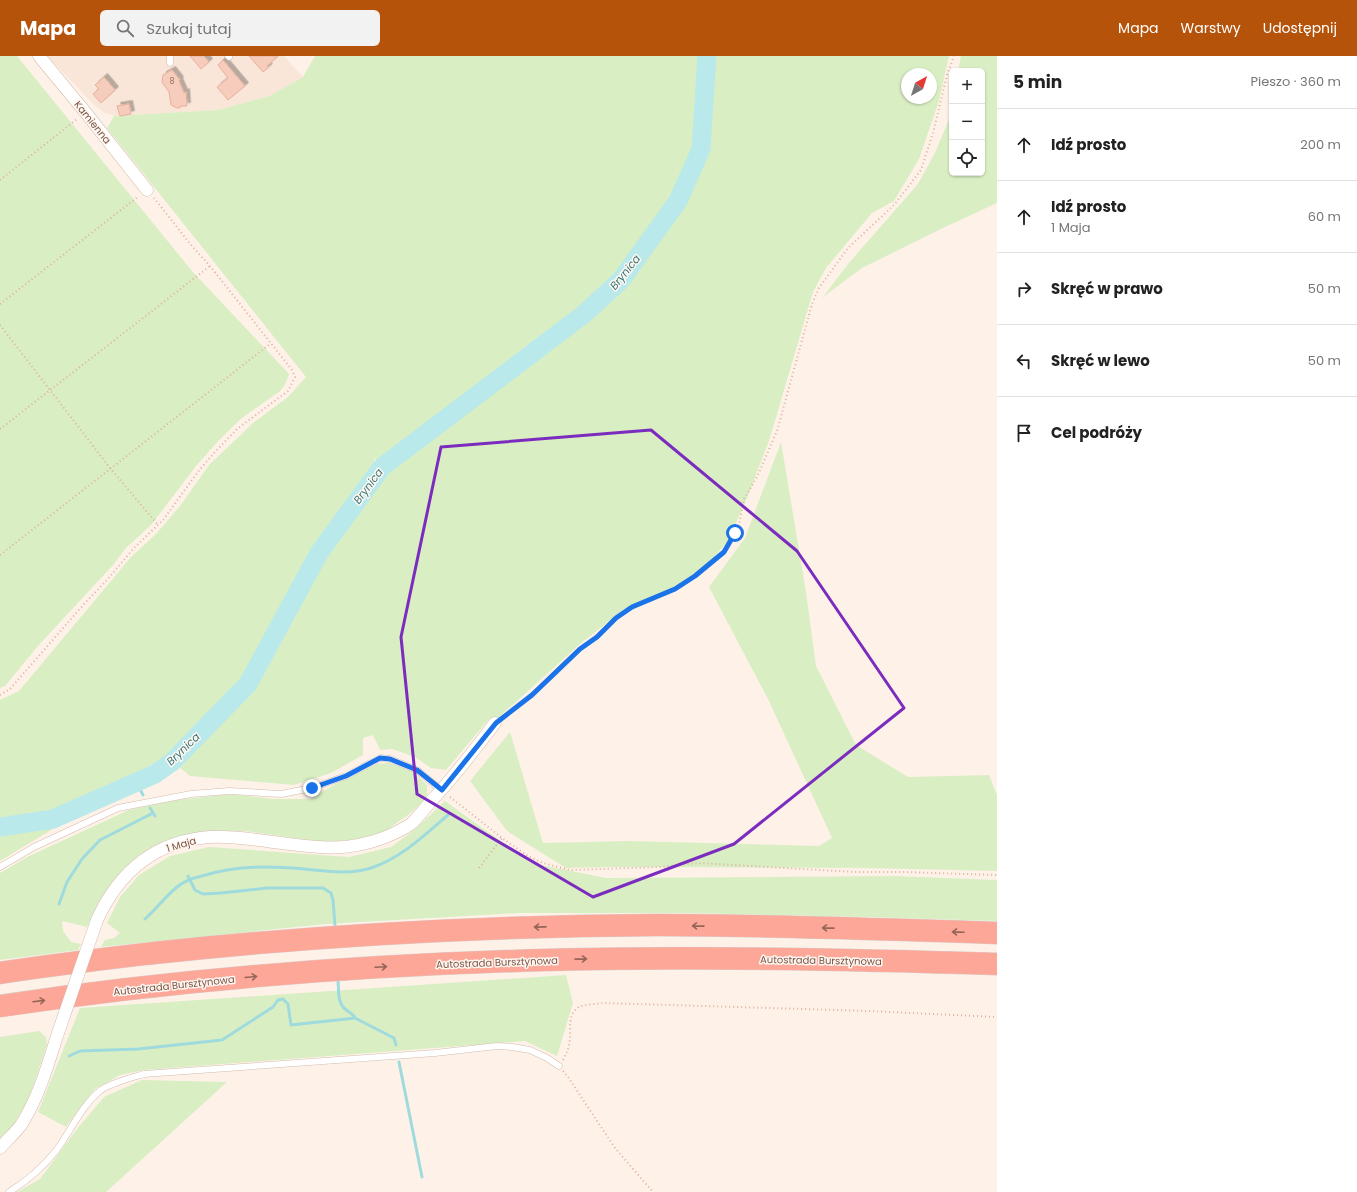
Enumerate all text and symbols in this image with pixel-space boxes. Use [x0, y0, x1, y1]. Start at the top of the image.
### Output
search box [100, 10, 380, 46]
text: Mapa [20, 15, 76, 42]
icon: search [114, 17, 136, 39]
text: Szukaj tutaj [146, 18, 231, 39]
text: Mapa [1118, 18, 1159, 38]
text: Warstwy [1181, 18, 1241, 38]
text: Udostępnij [1263, 18, 1337, 38]
north arrow [901, 68, 937, 104]
map controls [949, 68, 985, 176]
button: + [949, 68, 985, 104]
text: 5 min [1013, 70, 1062, 94]
text: Pieszo · 360 m [1251, 72, 1341, 91]
house number: 8 [169, 76, 175, 87]
street label: Kamienna [71, 98, 115, 147]
button: − [949, 104, 985, 140]
icon: ahead [1013, 134, 1035, 156]
text: Idź prosto [1051, 134, 1126, 155]
text: 200 m [1300, 135, 1341, 154]
button: locate [949, 140, 985, 176]
text: Idź prosto [1051, 196, 1126, 217]
icon: ahead [1013, 206, 1035, 228]
text: 60 m [1308, 207, 1341, 226]
text: 1 Maja [1051, 218, 1091, 237]
water label: Brynica [606, 251, 644, 293]
icon: right [1013, 278, 1035, 300]
text: Skręć w prawo [1051, 278, 1163, 299]
text: 50 m [1308, 279, 1341, 298]
icon: left [1013, 350, 1035, 372]
text: Skręć w lewo [1051, 350, 1150, 371]
text: 50 m [1308, 351, 1341, 370]
icon: arrive [1013, 422, 1035, 444]
text: Cel podróży [1051, 422, 1142, 443]
water label: Brynica [349, 464, 387, 507]
route start [726, 524, 744, 542]
water label: Brynica [163, 729, 204, 769]
route end [303, 779, 321, 797]
street label: 1 Maja [164, 833, 198, 856]
one-way arrow [692, 922, 705, 929]
one-way arrow [534, 923, 547, 931]
one-way arrow [822, 924, 835, 932]
one-way arrow [952, 928, 965, 935]
street label: Autostrada Bursztynowa [760, 952, 882, 969]
street label: Autostrada Bursztynowa [436, 953, 558, 972]
one-way arrow [574, 955, 587, 963]
one-way arrow [374, 963, 387, 971]
street label: Autostrada Bursztynowa [113, 972, 235, 999]
one-way arrow [244, 973, 257, 981]
one-way arrow [32, 997, 45, 1005]

